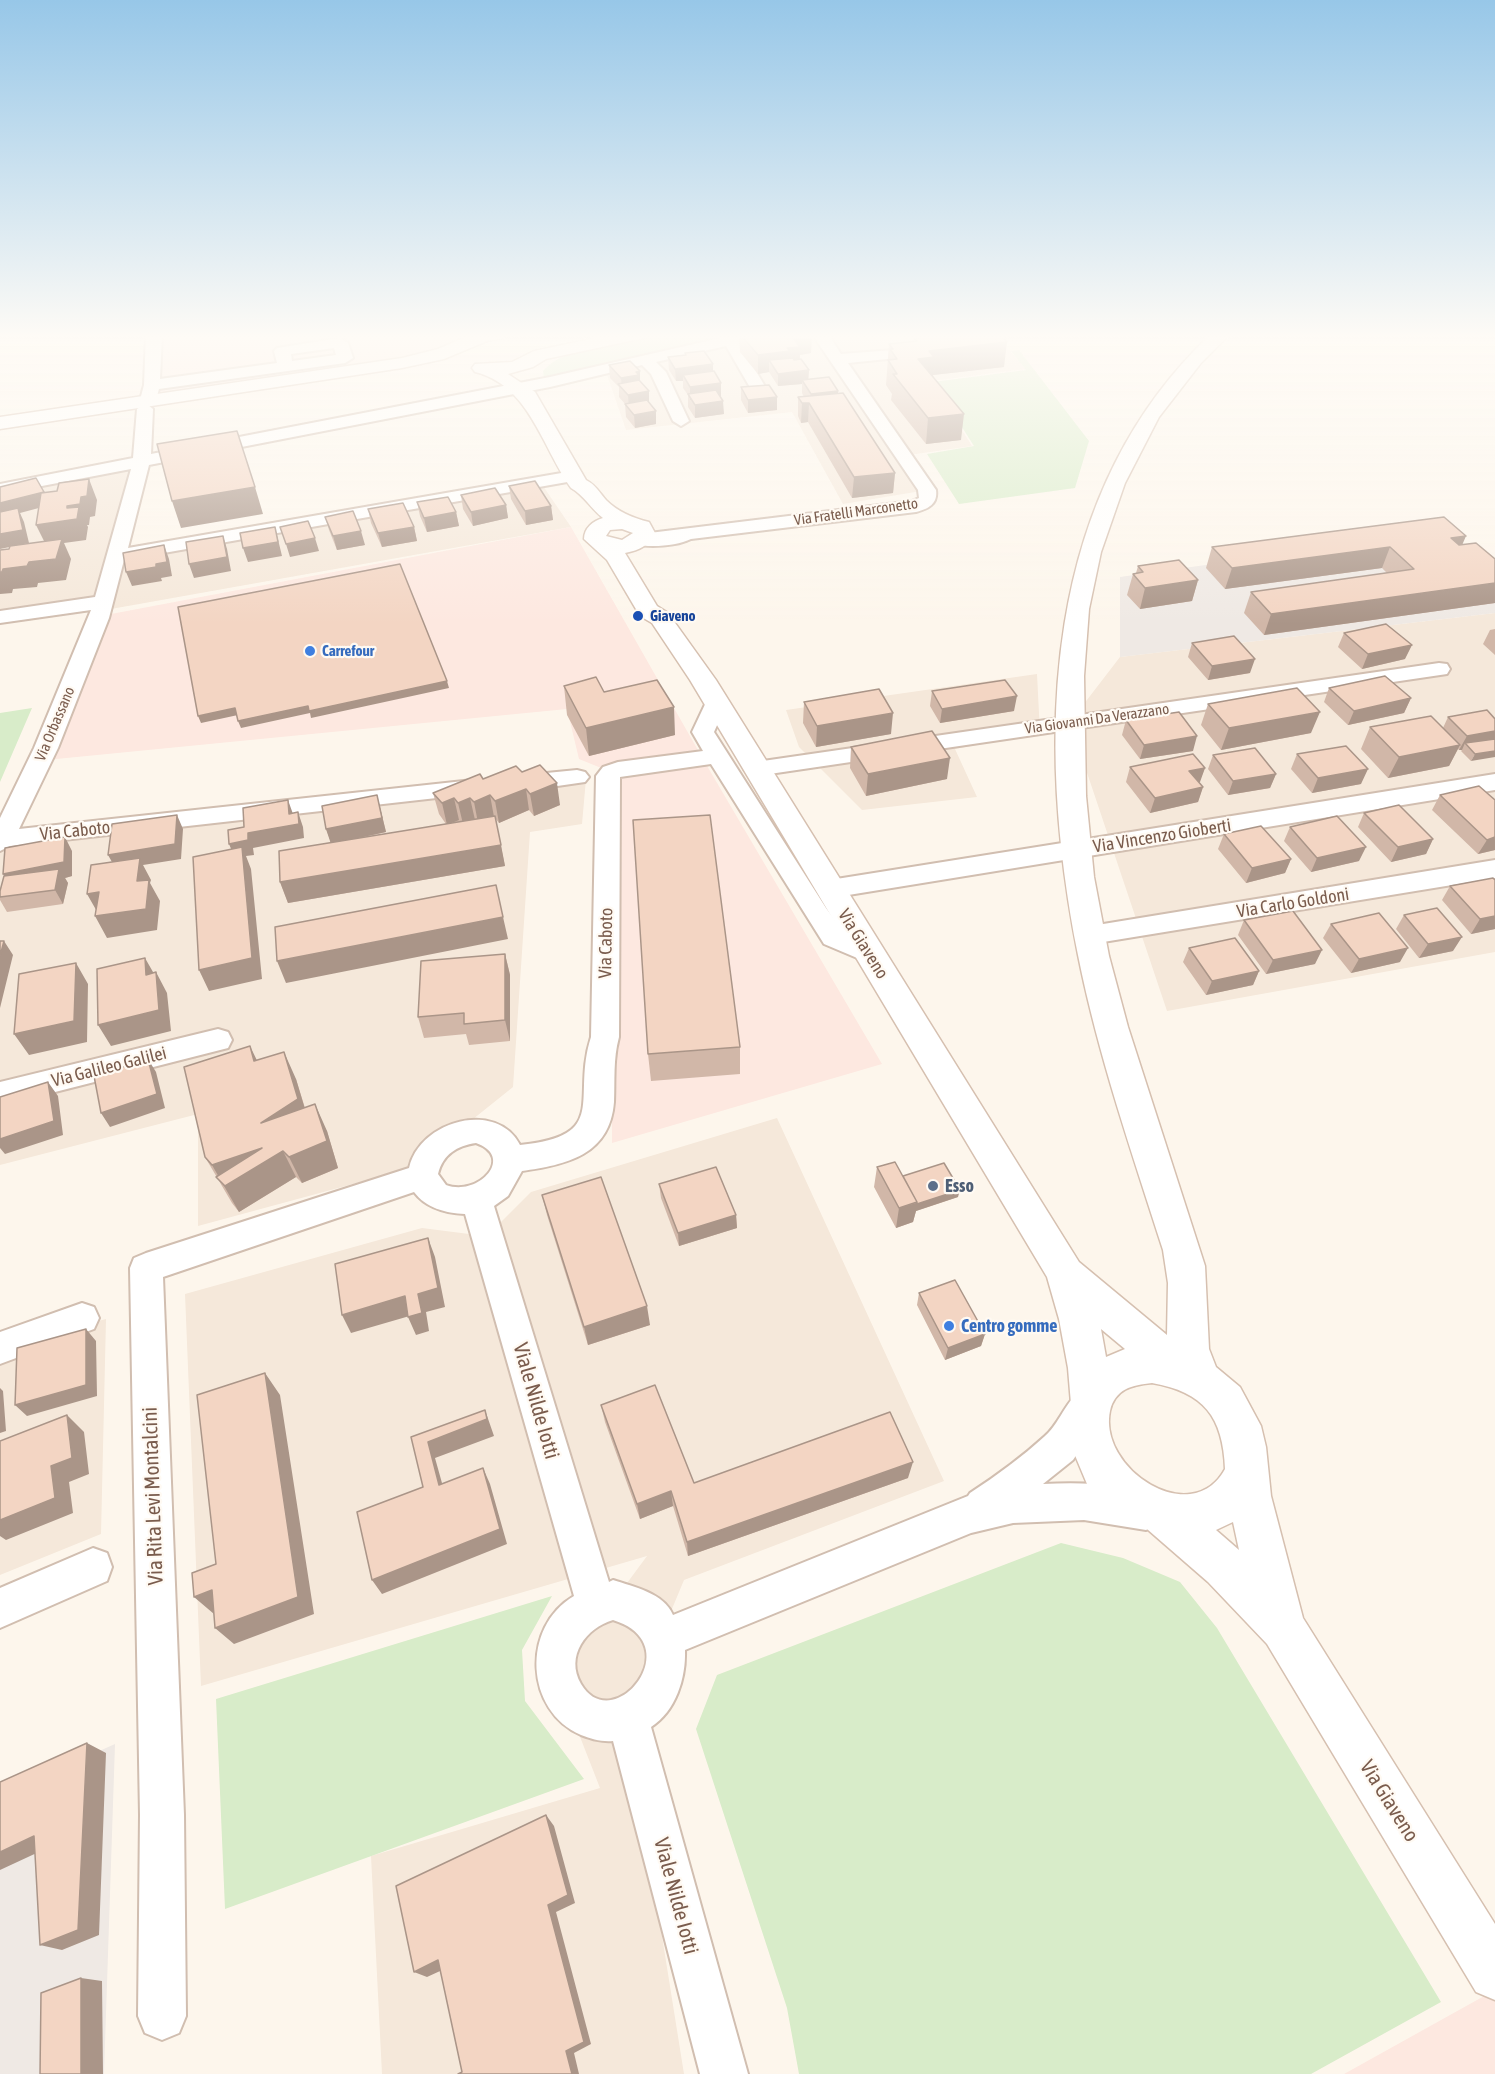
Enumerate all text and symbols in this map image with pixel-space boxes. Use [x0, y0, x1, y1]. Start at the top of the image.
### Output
street label: Via Fratelli Marconetto [793, 494, 919, 530]
place label: Giaveno [650, 607, 696, 625]
marker: Giaveno [631, 609, 645, 623]
place label: Carrefour [322, 642, 374, 660]
marker: Carrefour [303, 644, 317, 658]
street label: Via Orbassano [31, 684, 79, 764]
street label: Via Giovanni Da Verazzano [1024, 700, 1170, 738]
street label: Via Vincenzo Gioberti [1091, 814, 1233, 858]
street label: Via Caboto [39, 817, 111, 845]
street label: Via Carlo Goldoni [1235, 883, 1351, 923]
street label: Via Giaveno [833, 905, 893, 983]
street label: Via Caboto [595, 907, 617, 979]
street label: Via Galileo Galilei [49, 1042, 169, 1092]
place label: Esso [945, 1175, 974, 1197]
marker: Esso [926, 1179, 940, 1193]
place label: Centro gomme [961, 1315, 1057, 1337]
marker: Centro gomme [942, 1319, 956, 1333]
street label: Viale Nilde Iotti [507, 1340, 565, 1462]
street label: Via Rita Levi Montalcini [137, 1406, 169, 1586]
street label: Via Giaveno [1354, 1756, 1424, 1846]
street label: Viale Nilde Iotti [648, 1835, 704, 1957]

